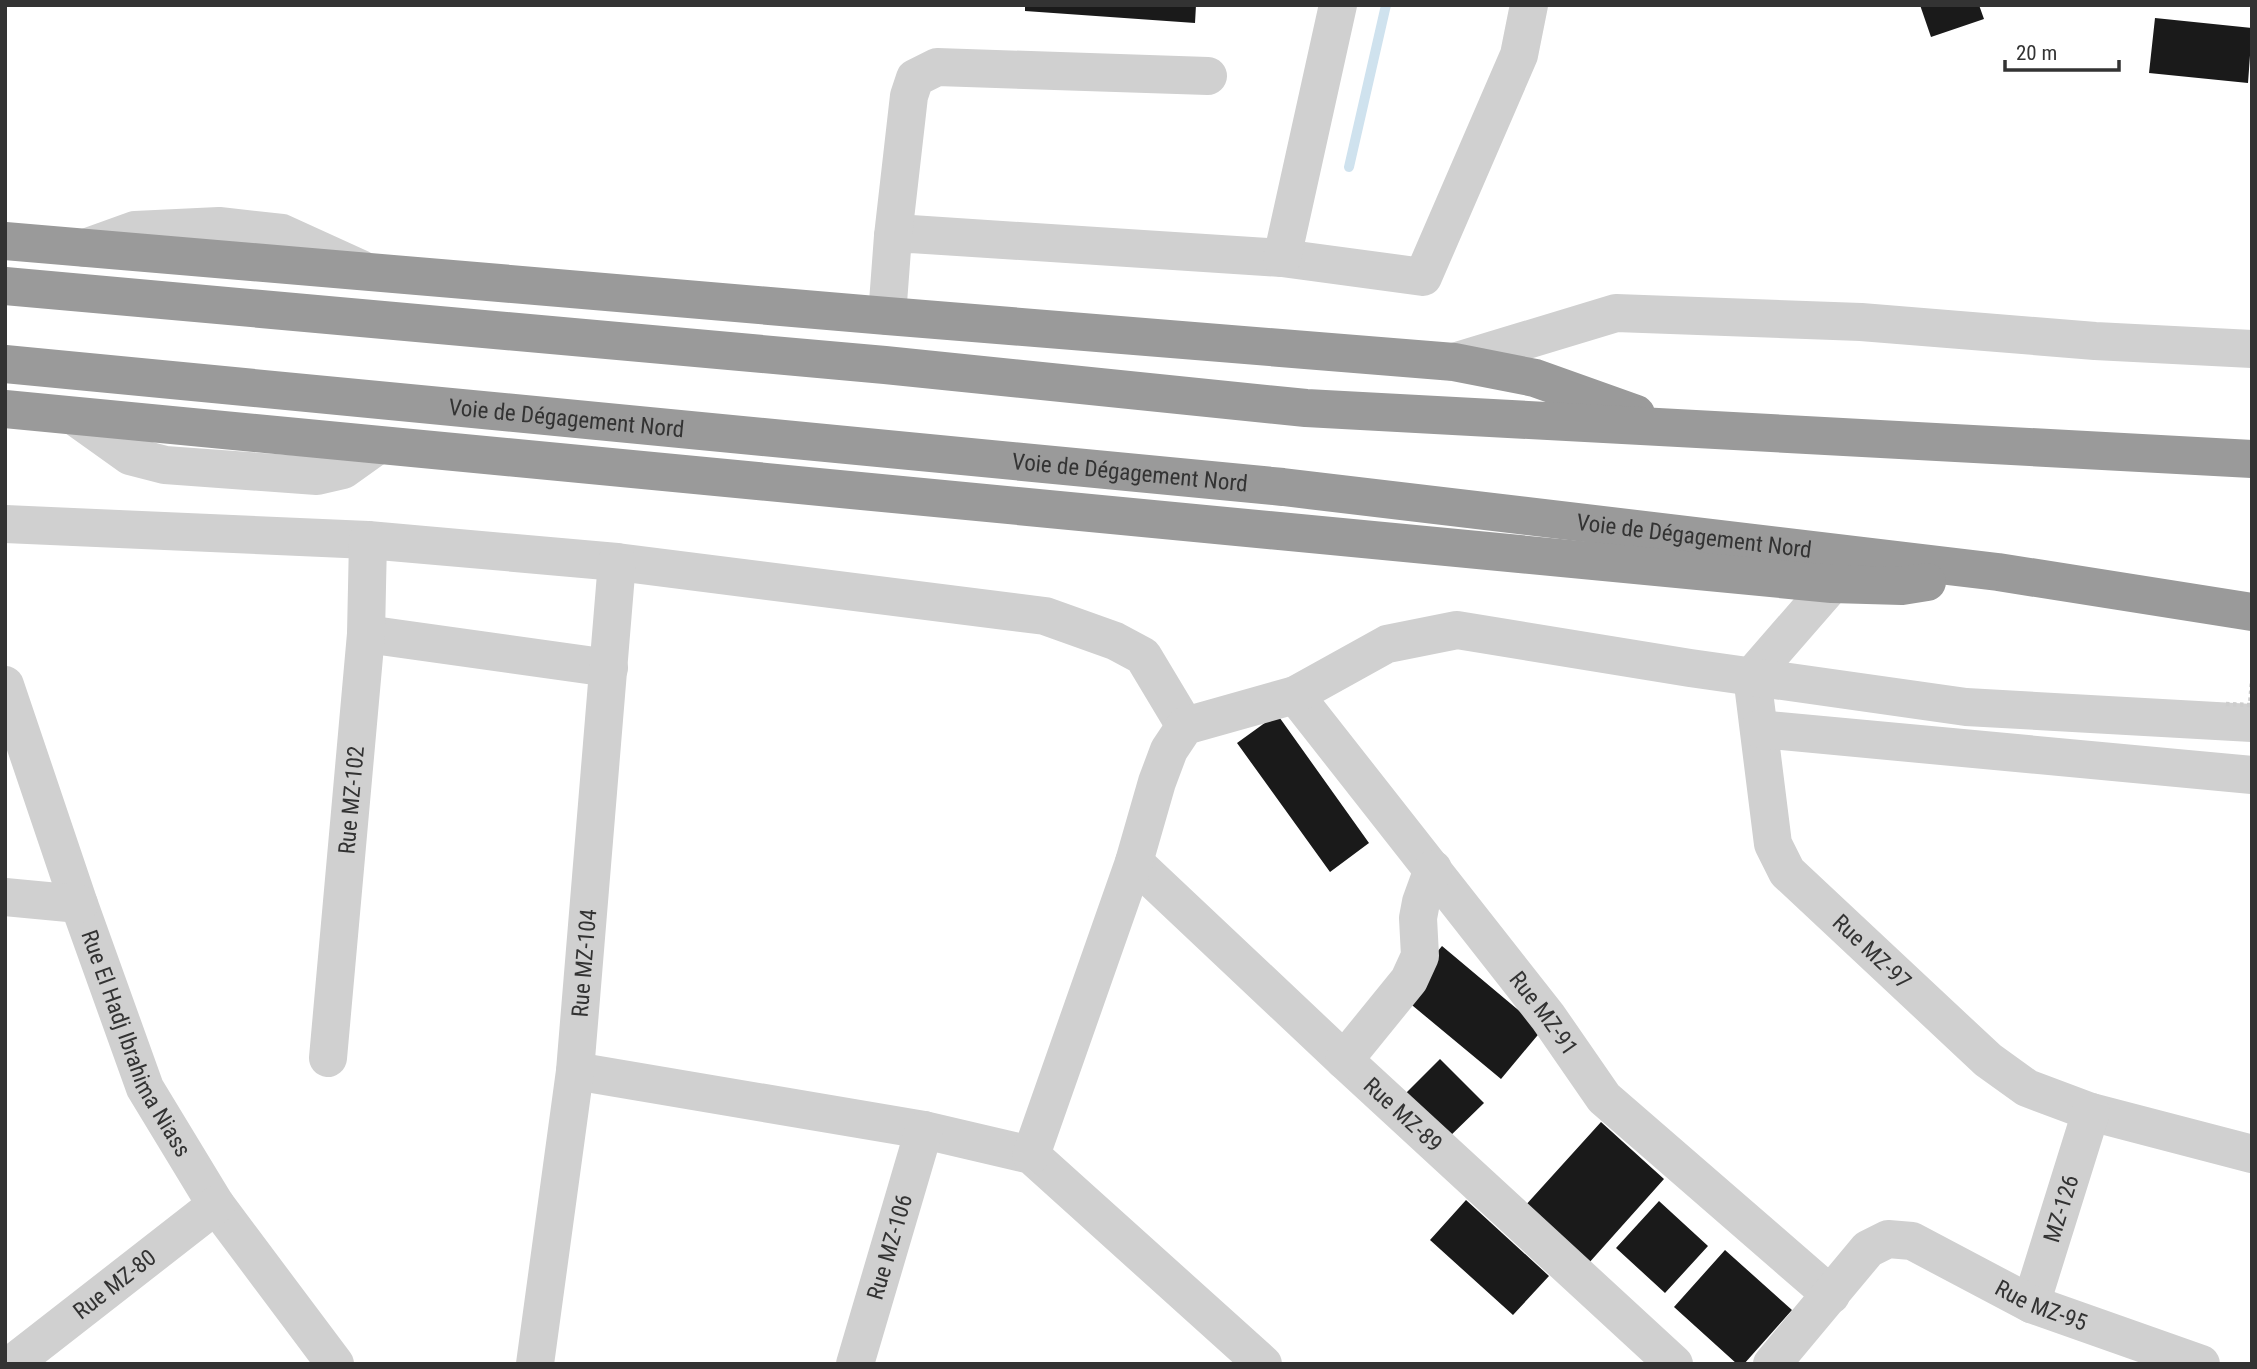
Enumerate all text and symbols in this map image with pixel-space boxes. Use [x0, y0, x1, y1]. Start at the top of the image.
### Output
scale bar [2005, 28, 2119, 72]
text: 20 m [2016, 41, 2057, 65]
street label: Voie de Dégagement Nord [447, 393, 685, 443]
street label: Voie de Dégagement Nord [1011, 447, 1249, 497]
street label: Voie de Dégagement Nord [1575, 509, 1813, 563]
street label: Rue MZ-102 [333, 745, 369, 855]
street label: Rue MZ-104 [566, 908, 602, 1018]
street label: Rue MZ-97 [1827, 908, 1917, 995]
street label: Rue El Hadj Ibrahima Niass [76, 926, 197, 1162]
street label: Rue MZ-91 [1504, 966, 1584, 1060]
street label: Rue MZ-89 [1358, 1072, 1448, 1157]
street label: MZ-126 [2038, 1171, 2084, 1246]
street label: Rue MZ-106 [861, 1191, 918, 1303]
street label: Rue MZ-80 [68, 1244, 161, 1325]
street label: Rue MZ-95 [1991, 1274, 2091, 1336]

